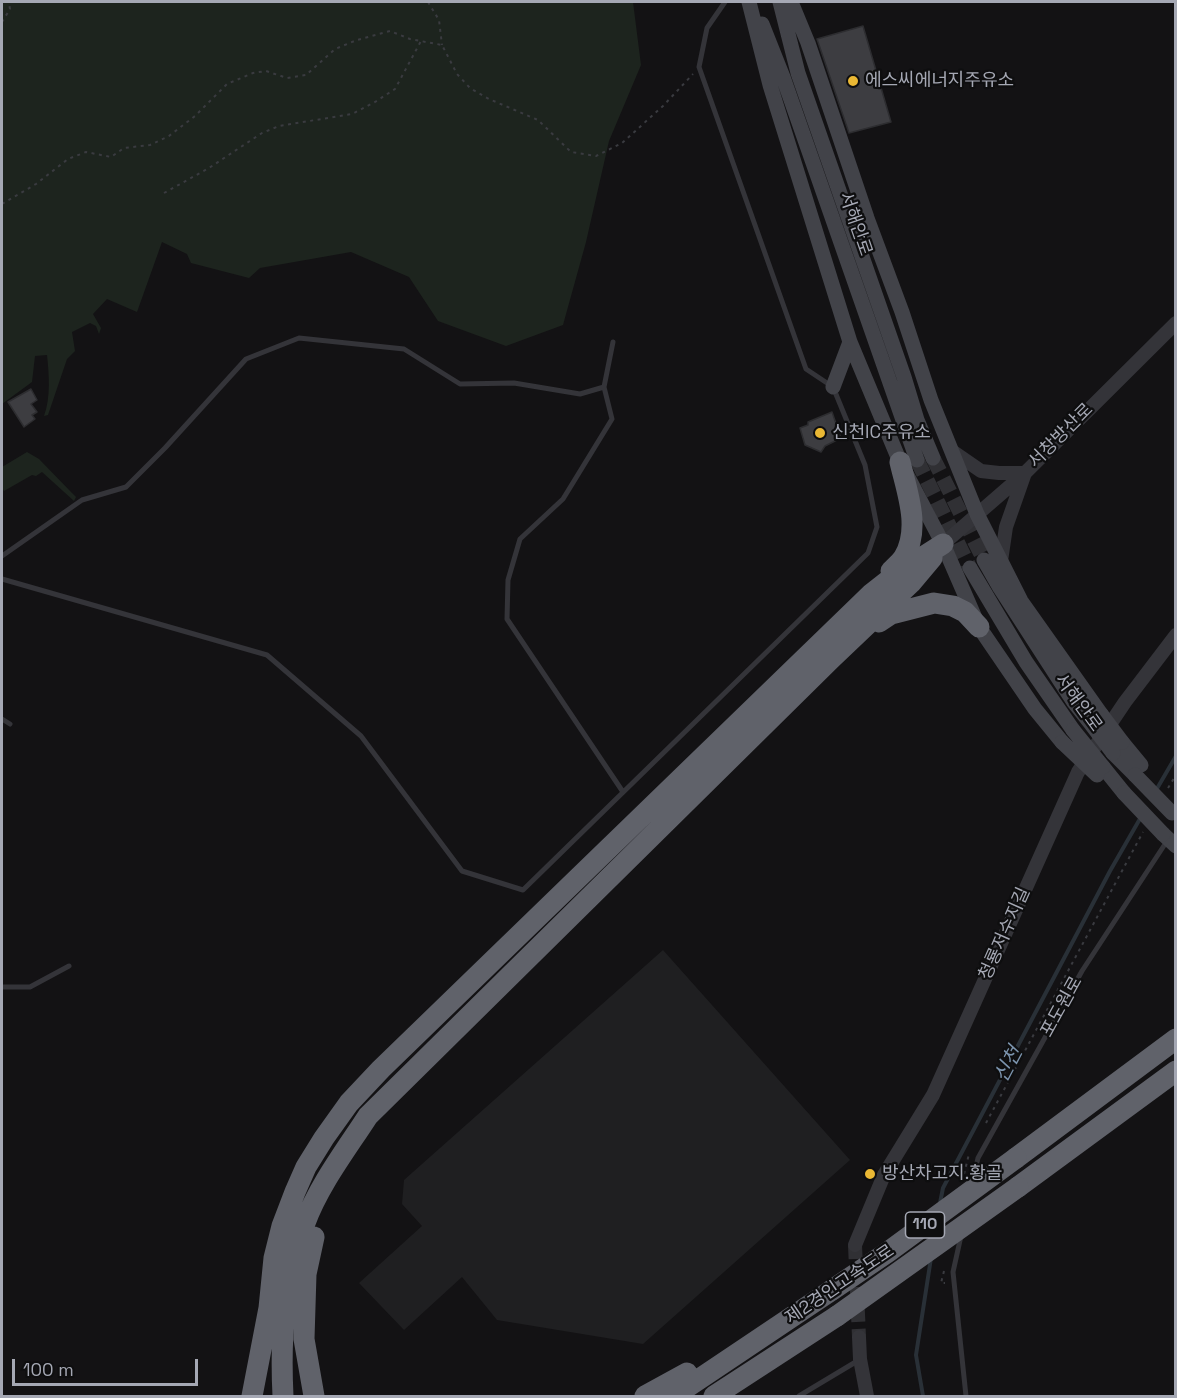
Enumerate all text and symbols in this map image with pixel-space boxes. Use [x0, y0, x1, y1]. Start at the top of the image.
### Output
place label: 에스씨에너지주유소 [865, 70, 1014, 92]
marker: 에스씨에너지주유소 [846, 74, 860, 88]
street label: 서해안로 [834, 189, 876, 259]
street label: 서창방산로 [1024, 399, 1098, 473]
place label: 신천IC주유소 [832, 422, 931, 444]
marker: 신천IC주유소 [813, 426, 827, 440]
street label: 서해안로 [1050, 670, 1106, 736]
street label: 청룡저수지길 [975, 884, 1035, 984]
street label: 포도원로 [1036, 973, 1088, 1041]
water label: 신천 [990, 1043, 1028, 1087]
place label: 방산차고지.황골 [882, 1163, 1002, 1185]
marker: 방산차고지.황골 [863, 1167, 877, 1181]
road number: 110 [906, 1212, 944, 1238]
street label: 제2경인고속도로 [781, 1241, 899, 1329]
scale bar [15, 1347, 201, 1385]
text: 100 m [23, 1358, 74, 1381]

